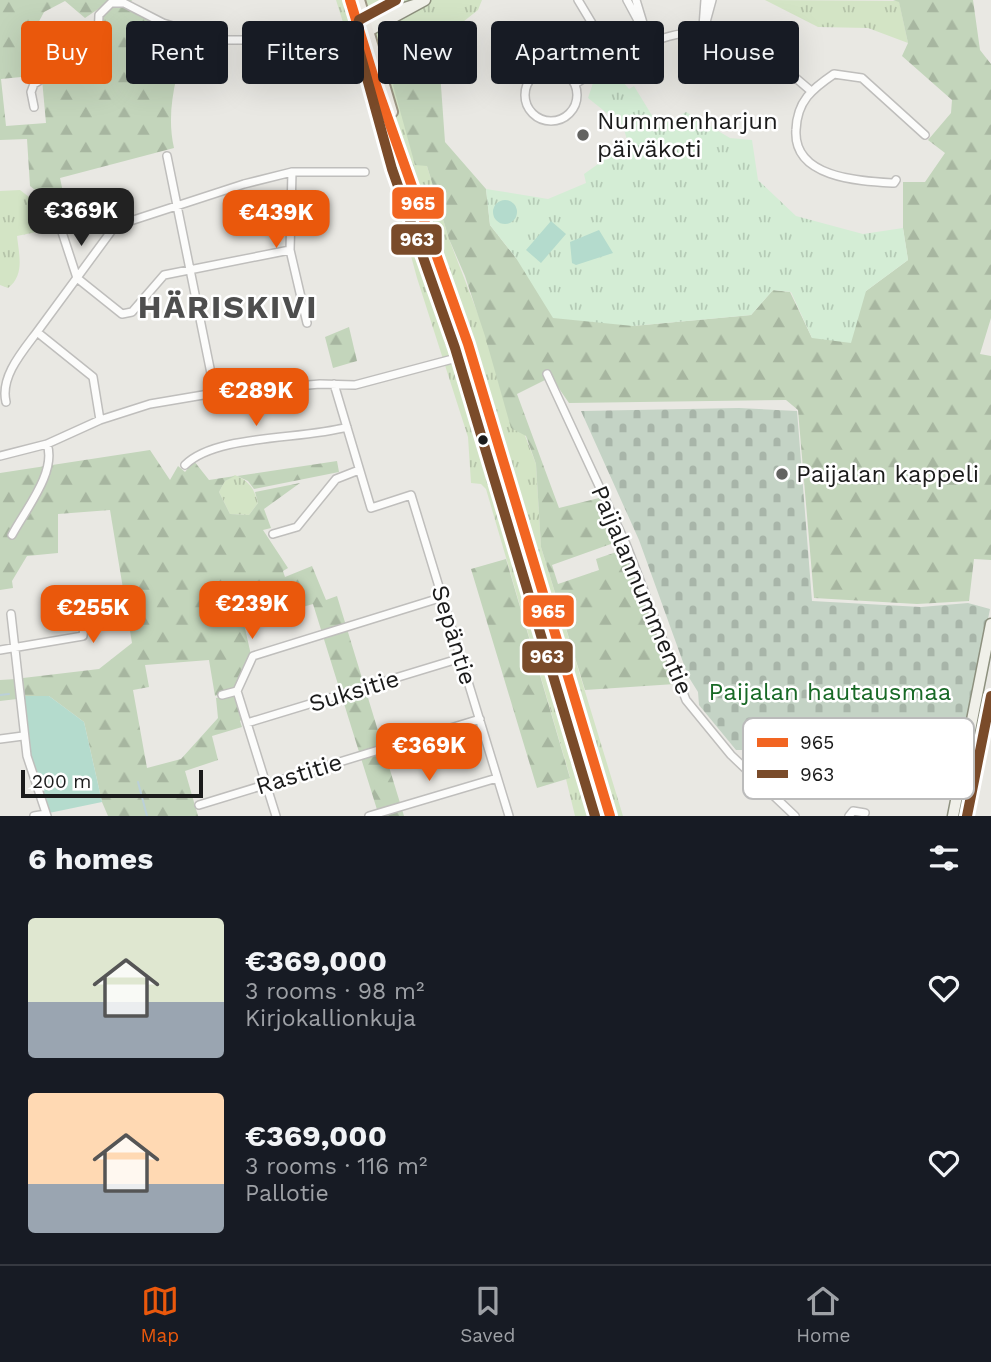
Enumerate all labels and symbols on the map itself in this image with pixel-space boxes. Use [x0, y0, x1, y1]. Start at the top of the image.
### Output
place label: Nummenharjun päiväkoti [597, 107, 778, 163]
marker: Nummenharjun päiväkoti [575, 127, 591, 143]
line badge: 965 [391, 186, 445, 220]
pin: €369K [32, 188, 130, 248]
pin: €439K [227, 190, 325, 250]
text: 965 [401, 192, 435, 215]
line badge: 963 [390, 223, 443, 256]
text: 963 [400, 228, 434, 251]
district label: HÄRISKIVI [138, 288, 318, 326]
pin: €289K [207, 368, 305, 428]
unlabelled marker [476, 433, 490, 447]
place label: Paijalan kappeli [796, 460, 979, 488]
marker: Paijalan kappeli [774, 466, 790, 482]
street label: Paijalannummentie [585, 481, 699, 699]
pin: €239K [203, 582, 301, 641]
street label: Sepäntie [426, 582, 482, 688]
pin: €255K [44, 586, 142, 645]
line badge: 965 [522, 594, 575, 628]
text: 965 [531, 600, 565, 623]
line badge: 963 [521, 640, 574, 674]
text: 963 [530, 645, 564, 668]
street label: Suksitie [306, 664, 402, 718]
park label: Paijalan hautausmaa [709, 678, 951, 706]
legend [743, 718, 974, 799]
pin: €369K [380, 724, 478, 783]
text: 965 [800, 731, 834, 754]
street label: Rastitie [252, 748, 346, 800]
text: 963 [800, 763, 834, 786]
scale bar [21, 767, 203, 799]

